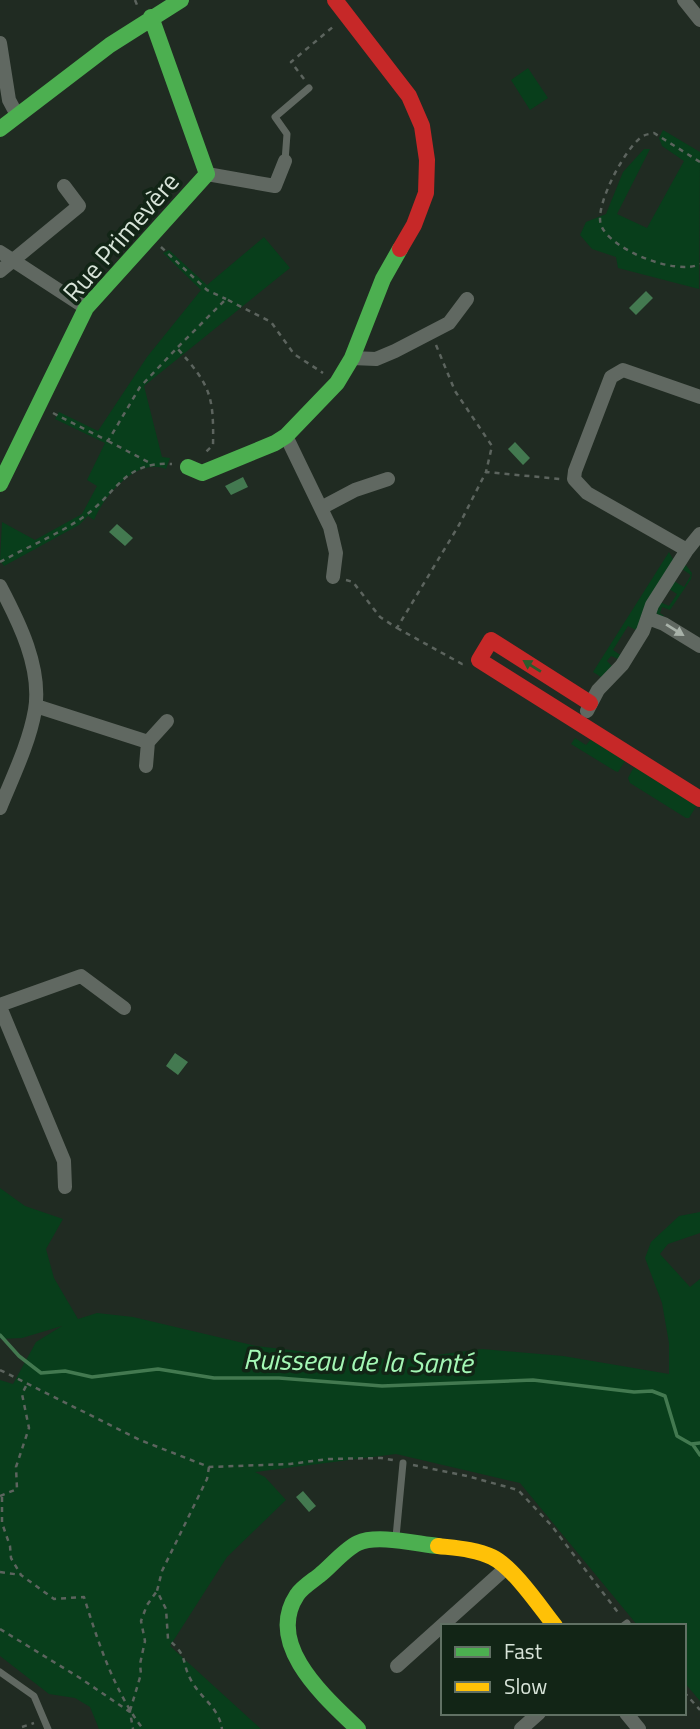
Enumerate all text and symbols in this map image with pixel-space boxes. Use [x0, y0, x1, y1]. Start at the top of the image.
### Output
street label: Rue Primevère [53, 163, 188, 310]
one-way arrow [665, 624, 684, 637]
one-way arrow [522, 660, 542, 673]
water label: Ruisseau de la Santé [243, 1337, 475, 1384]
legend [441, 1624, 686, 1715]
text: Fast [504, 1635, 543, 1667]
text: Slow [504, 1670, 547, 1702]

